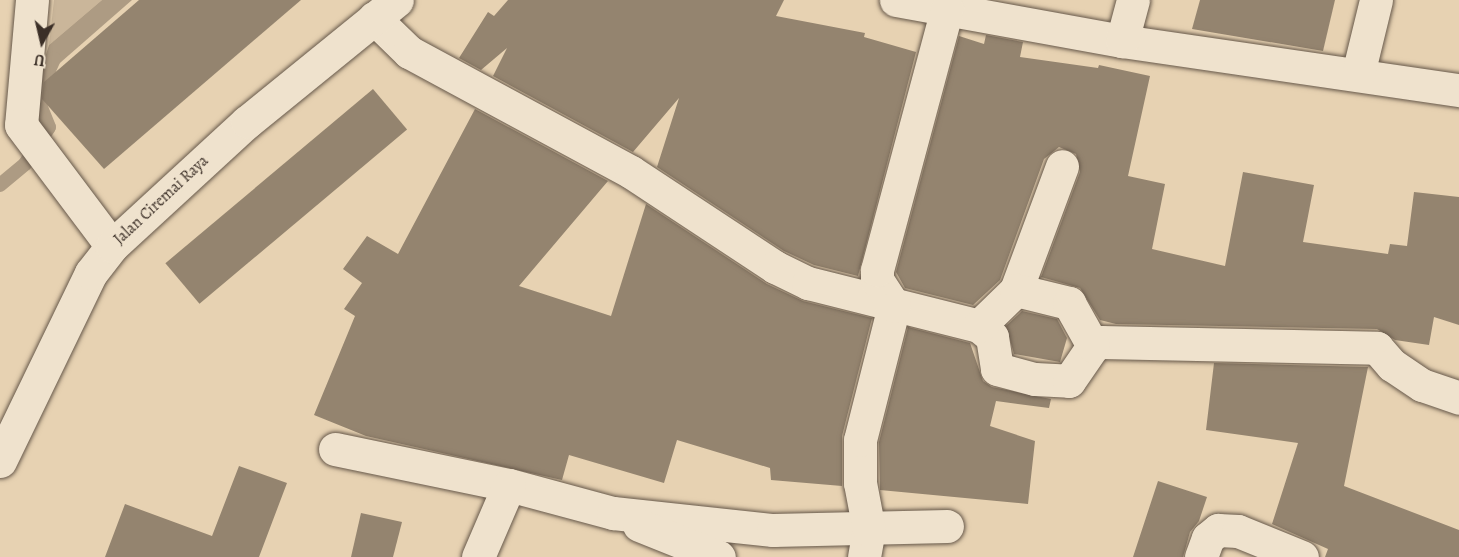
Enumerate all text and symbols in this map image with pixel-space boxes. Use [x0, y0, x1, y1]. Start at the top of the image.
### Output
north arrow [12, 12, 72, 72]
text: U [33, 48, 46, 71]
street label: Jalan Ciremai Raya [110, 151, 212, 249]

